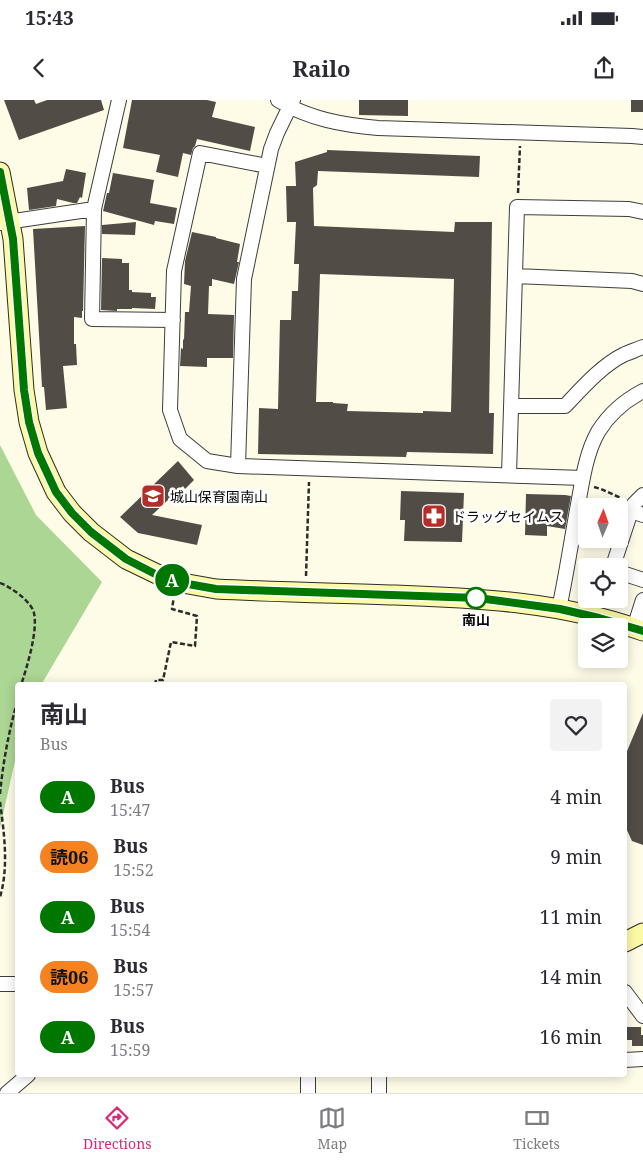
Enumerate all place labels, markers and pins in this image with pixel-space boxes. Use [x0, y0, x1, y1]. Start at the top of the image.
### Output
school or university icon: 城山保育園南山 [140, 483, 166, 509]
place label: 城山保育園南山 [170, 487, 268, 506]
pharmacy icon: ドラッグセイムス [421, 503, 447, 529]
place label: ドラッグセイムス [452, 507, 564, 526]
marker: 南山 [465, 587, 487, 609]
place label: 南山 [462, 610, 490, 629]

